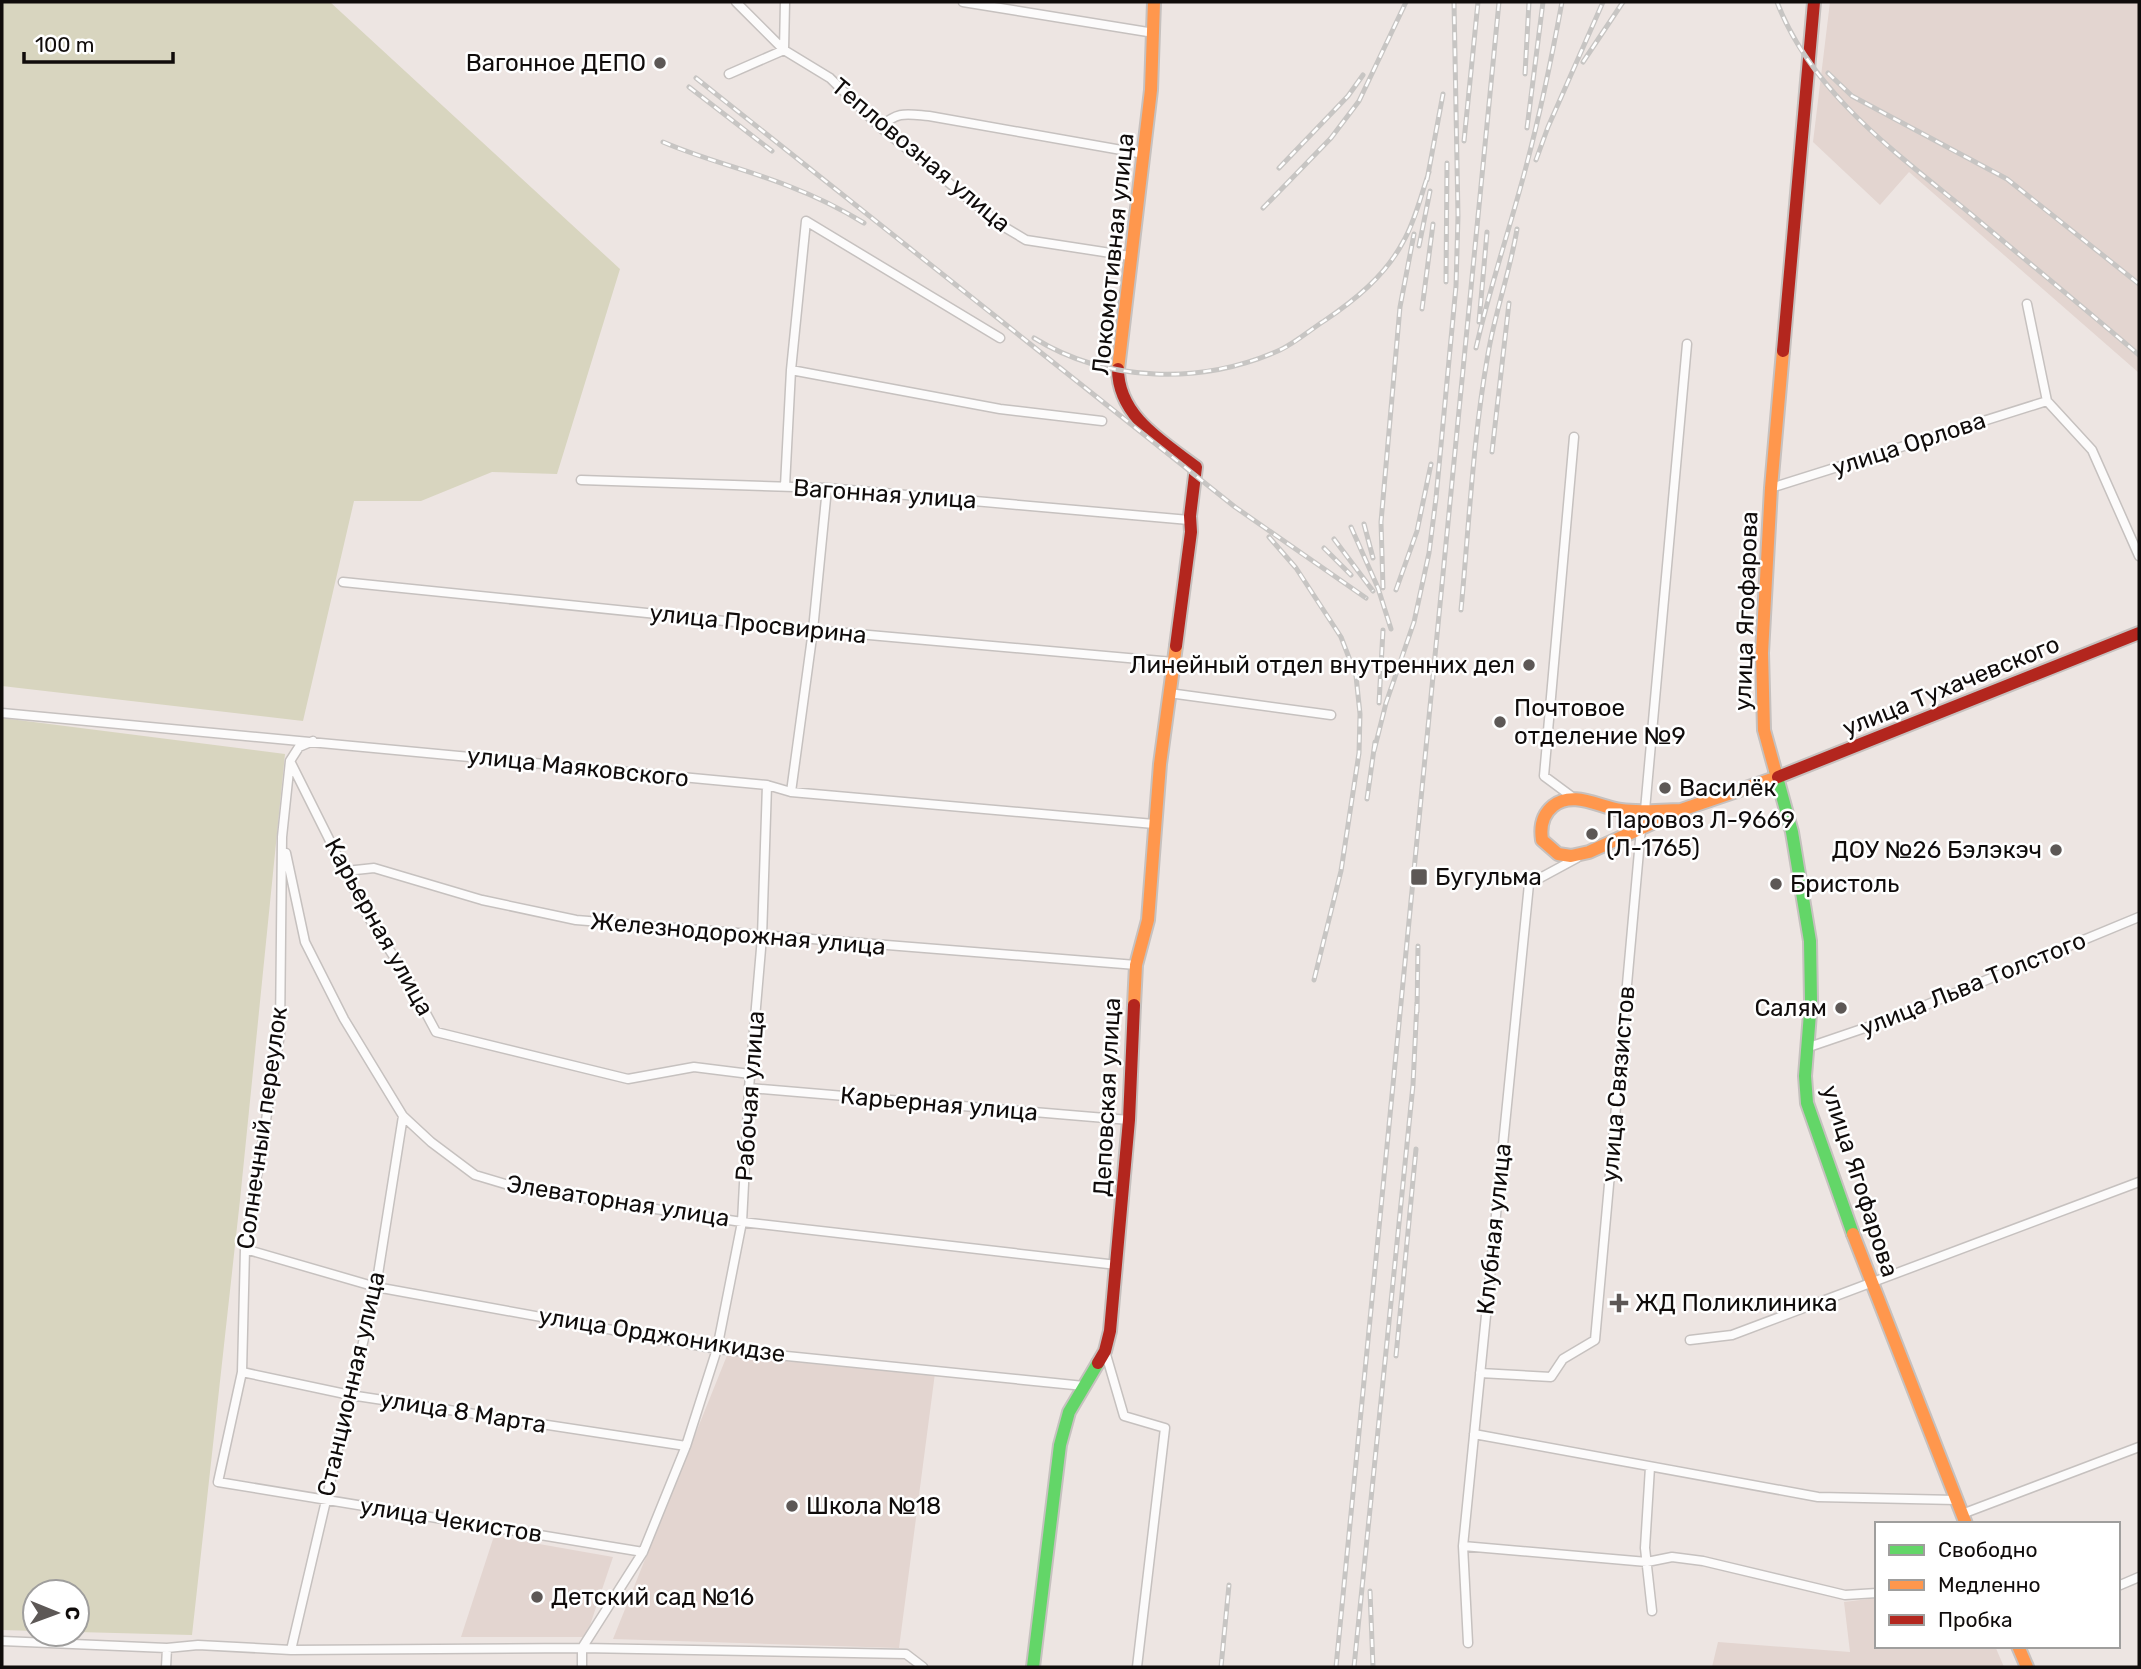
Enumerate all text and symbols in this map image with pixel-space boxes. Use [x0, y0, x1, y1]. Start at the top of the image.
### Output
scale bar [24, 21, 173, 65]
text: 100 m [35, 32, 94, 57]
place label: Вагонное ДЕПО [466, 49, 646, 77]
marker: Вагонное ДЕПО [652, 55, 668, 71]
street label: Тепловозная улица [826, 72, 1016, 238]
street label: Локомотивная улица [1086, 132, 1140, 376]
street label: улица Орлова [1829, 406, 1989, 482]
street label: Вагонная улица [792, 474, 978, 514]
street label: улица Ягофарова [1729, 511, 1763, 711]
street label: улица Просвирина [648, 599, 868, 649]
street label: улица Тухачевского [1838, 630, 2064, 742]
place label: Линейный отдел внутренних дел [1130, 651, 1515, 679]
marker: Линейный отдел внутренних дел [1521, 657, 1537, 673]
place label: Почтовое отделение №9 [1514, 694, 1686, 750]
marker: Почтовое отделение №9 [1492, 714, 1508, 730]
street label: улица Маяковского [466, 741, 690, 793]
place label: Василёк [1679, 774, 1777, 802]
marker: Василёк [1657, 780, 1673, 796]
place label: Паровоз Л-9669 (Л-1765) [1606, 806, 1795, 862]
marker: Паровоз Л-9669 (Л-1765) [1584, 826, 1600, 842]
street label: Карьерная улица [319, 833, 439, 1021]
place label: ДОУ №26 Бэлэкэч [1832, 836, 2042, 864]
marker: ДОУ №26 Бэлэкэч [2048, 842, 2064, 858]
place label: Бугульма [1435, 863, 1542, 891]
marker: Бугульма [1409, 867, 1429, 887]
place label: Бристоль [1790, 870, 1899, 898]
marker: Бристоль [1768, 876, 1784, 892]
street label: Железнодорожная улица [589, 907, 887, 961]
street label: улица Льва Толстого [1856, 926, 2090, 1042]
street label: улица Связистов [1595, 985, 1641, 1183]
place label: Салям [1754, 994, 1827, 1022]
street label: Деповская улица [1088, 997, 1126, 1197]
marker: Салям [1833, 1000, 1849, 1016]
street label: Солнечный переулок [231, 1005, 293, 1251]
street label: Рабочая улица [730, 1010, 770, 1182]
street label: Карьерная улица [839, 1081, 1039, 1127]
street label: улица Ягофарова [1816, 1082, 1904, 1280]
street label: Клубная улица [1471, 1142, 1517, 1316]
street label: Элеваторная улица [505, 1170, 731, 1232]
street label: Станционная улица [312, 1269, 390, 1499]
place label: ЖД Поликлиника [1635, 1289, 1838, 1317]
marker: ЖД Поликлиника [1609, 1293, 1629, 1313]
street label: улица Орджоникидзе [537, 1302, 787, 1368]
street label: улица 8 Марта [378, 1385, 548, 1439]
street label: улица Чекистов [358, 1492, 544, 1548]
place label: Школа №18 [806, 1492, 941, 1520]
marker: Школа №18 [784, 1498, 800, 1514]
legend [1875, 1522, 2120, 1648]
text: Свободно [1938, 1537, 2038, 1562]
text: Медленно [1938, 1572, 2041, 1597]
north arrow [21, 1578, 91, 1648]
place label: Детский сад №16 [551, 1583, 754, 1611]
marker: Детский сад №16 [529, 1589, 545, 1605]
text: С [61, 1606, 84, 1620]
text: Пробка [1938, 1607, 2013, 1632]

